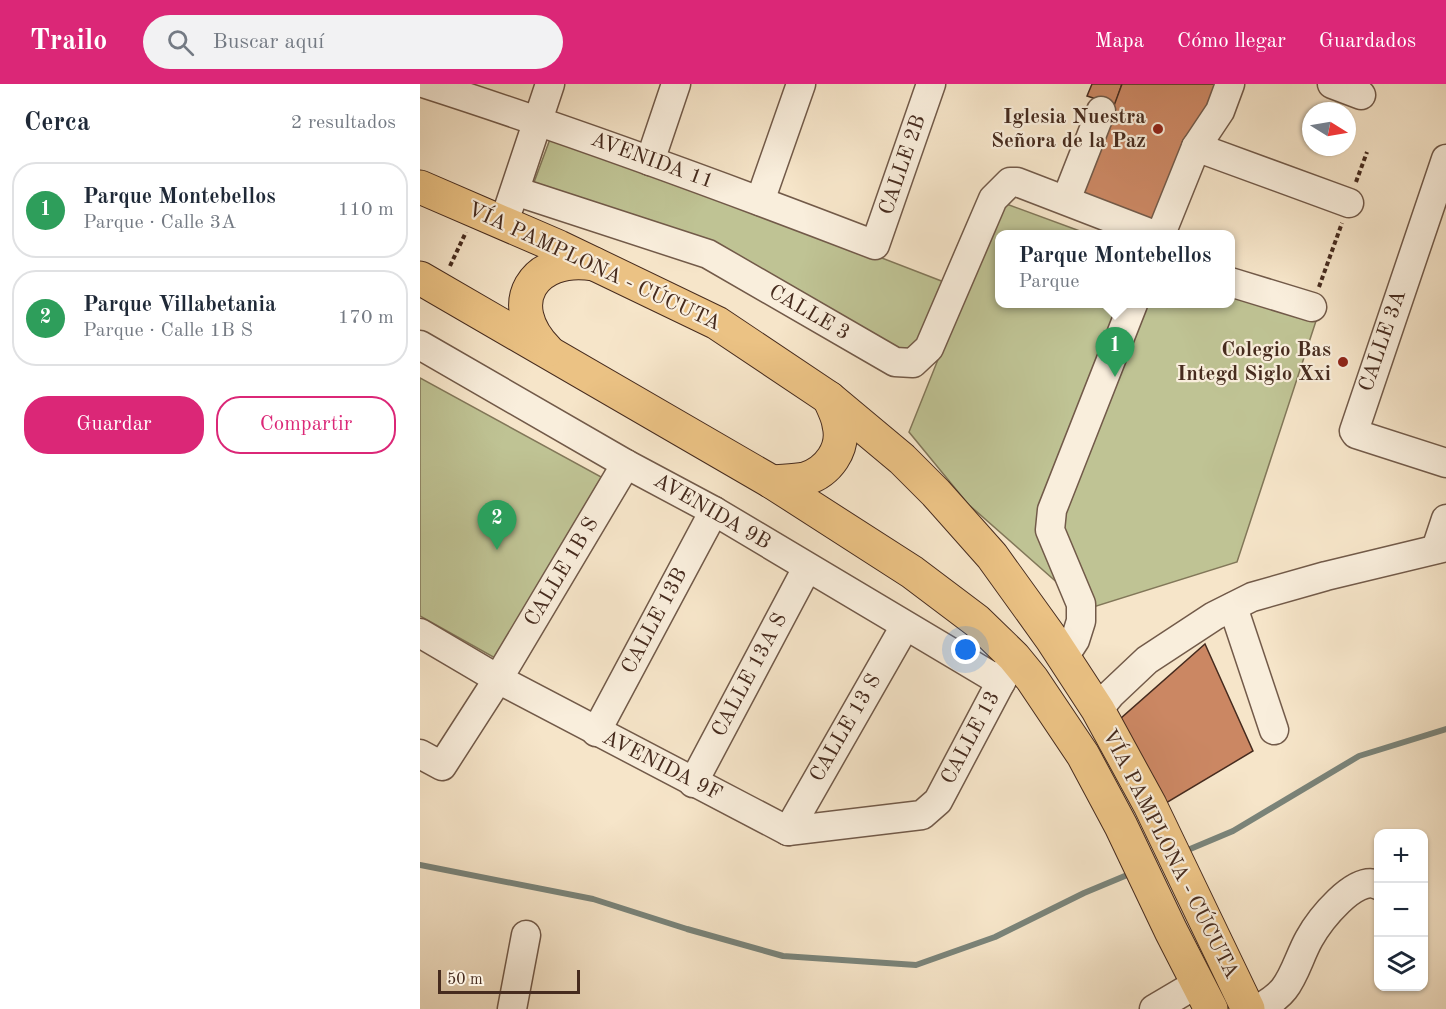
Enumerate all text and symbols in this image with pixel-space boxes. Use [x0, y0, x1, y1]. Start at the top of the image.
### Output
search box [143, 15, 563, 69]
icon: search [164, 26, 197, 59]
text: Trailo [30, 28, 107, 56]
text: Buscar aquí [212, 31, 324, 53]
text: Mapa [1095, 31, 1144, 52]
text: Cómo llegar [1177, 31, 1286, 52]
text: Guardados [1319, 31, 1416, 52]
north arrow [1302, 102, 1356, 156]
place label: Iglesia Nuestra Señora de la Paz [991, 107, 1146, 152]
text: Cerca [24, 110, 90, 136]
street label: CALLE 2B [876, 112, 930, 218]
text: 2 resultados [291, 113, 396, 133]
marker: Iglesia Nuestra Señora de la Paz [1151, 122, 1165, 136]
street label: AVENIDA 11 [588, 129, 716, 193]
text: Parque Montebellos [83, 186, 276, 208]
street label: VÍA PAMPLONA - CÚCUTA [464, 194, 726, 335]
text: 1 [40, 200, 51, 220]
text: 110 m [338, 200, 394, 220]
text: Parque · Calle 3A [83, 213, 236, 233]
popup [995, 230, 1235, 308]
text: Parque Montebellos [1019, 245, 1211, 267]
text: Parque [1019, 272, 1079, 292]
street label: CALLE 3 [765, 281, 853, 345]
street label: CALLE 3A [1356, 288, 1410, 394]
text: Parque Villabetania [83, 294, 276, 316]
text: 2 [40, 308, 51, 328]
text: 170 m [338, 308, 394, 328]
text: Parque · Calle 1B S [83, 321, 253, 341]
pin: 1 [1096, 328, 1134, 377]
place label: Colegio Bas Integd Siglo Xxi [1177, 340, 1331, 385]
marker: Colegio Bas Integd Siglo Xxi [1336, 355, 1350, 369]
button: Guardar [24, 396, 204, 454]
button: Compartir [216, 396, 396, 454]
street label: AVENIDA 9B [650, 470, 774, 554]
pin: 2 [478, 500, 517, 550]
street label: CALLE 1B S [521, 514, 603, 630]
street label: CALLE 13B [618, 565, 692, 677]
street label: CALLE 13A S [709, 610, 791, 740]
your location [951, 635, 980, 664]
street label: CALLE 13 S [807, 670, 885, 786]
street label: CALLE 13 [938, 688, 1004, 788]
street label: VÍA PAMPLONA - CÚCUTA [1098, 724, 1247, 982]
street label: AVENIDA 9F [599, 727, 725, 805]
map controls [1374, 829, 1428, 991]
button: + [1374, 829, 1428, 883]
button: − [1374, 883, 1428, 937]
button: layers [1374, 937, 1428, 991]
scale bar [438, 967, 580, 994]
text: 50 m [447, 972, 483, 988]

